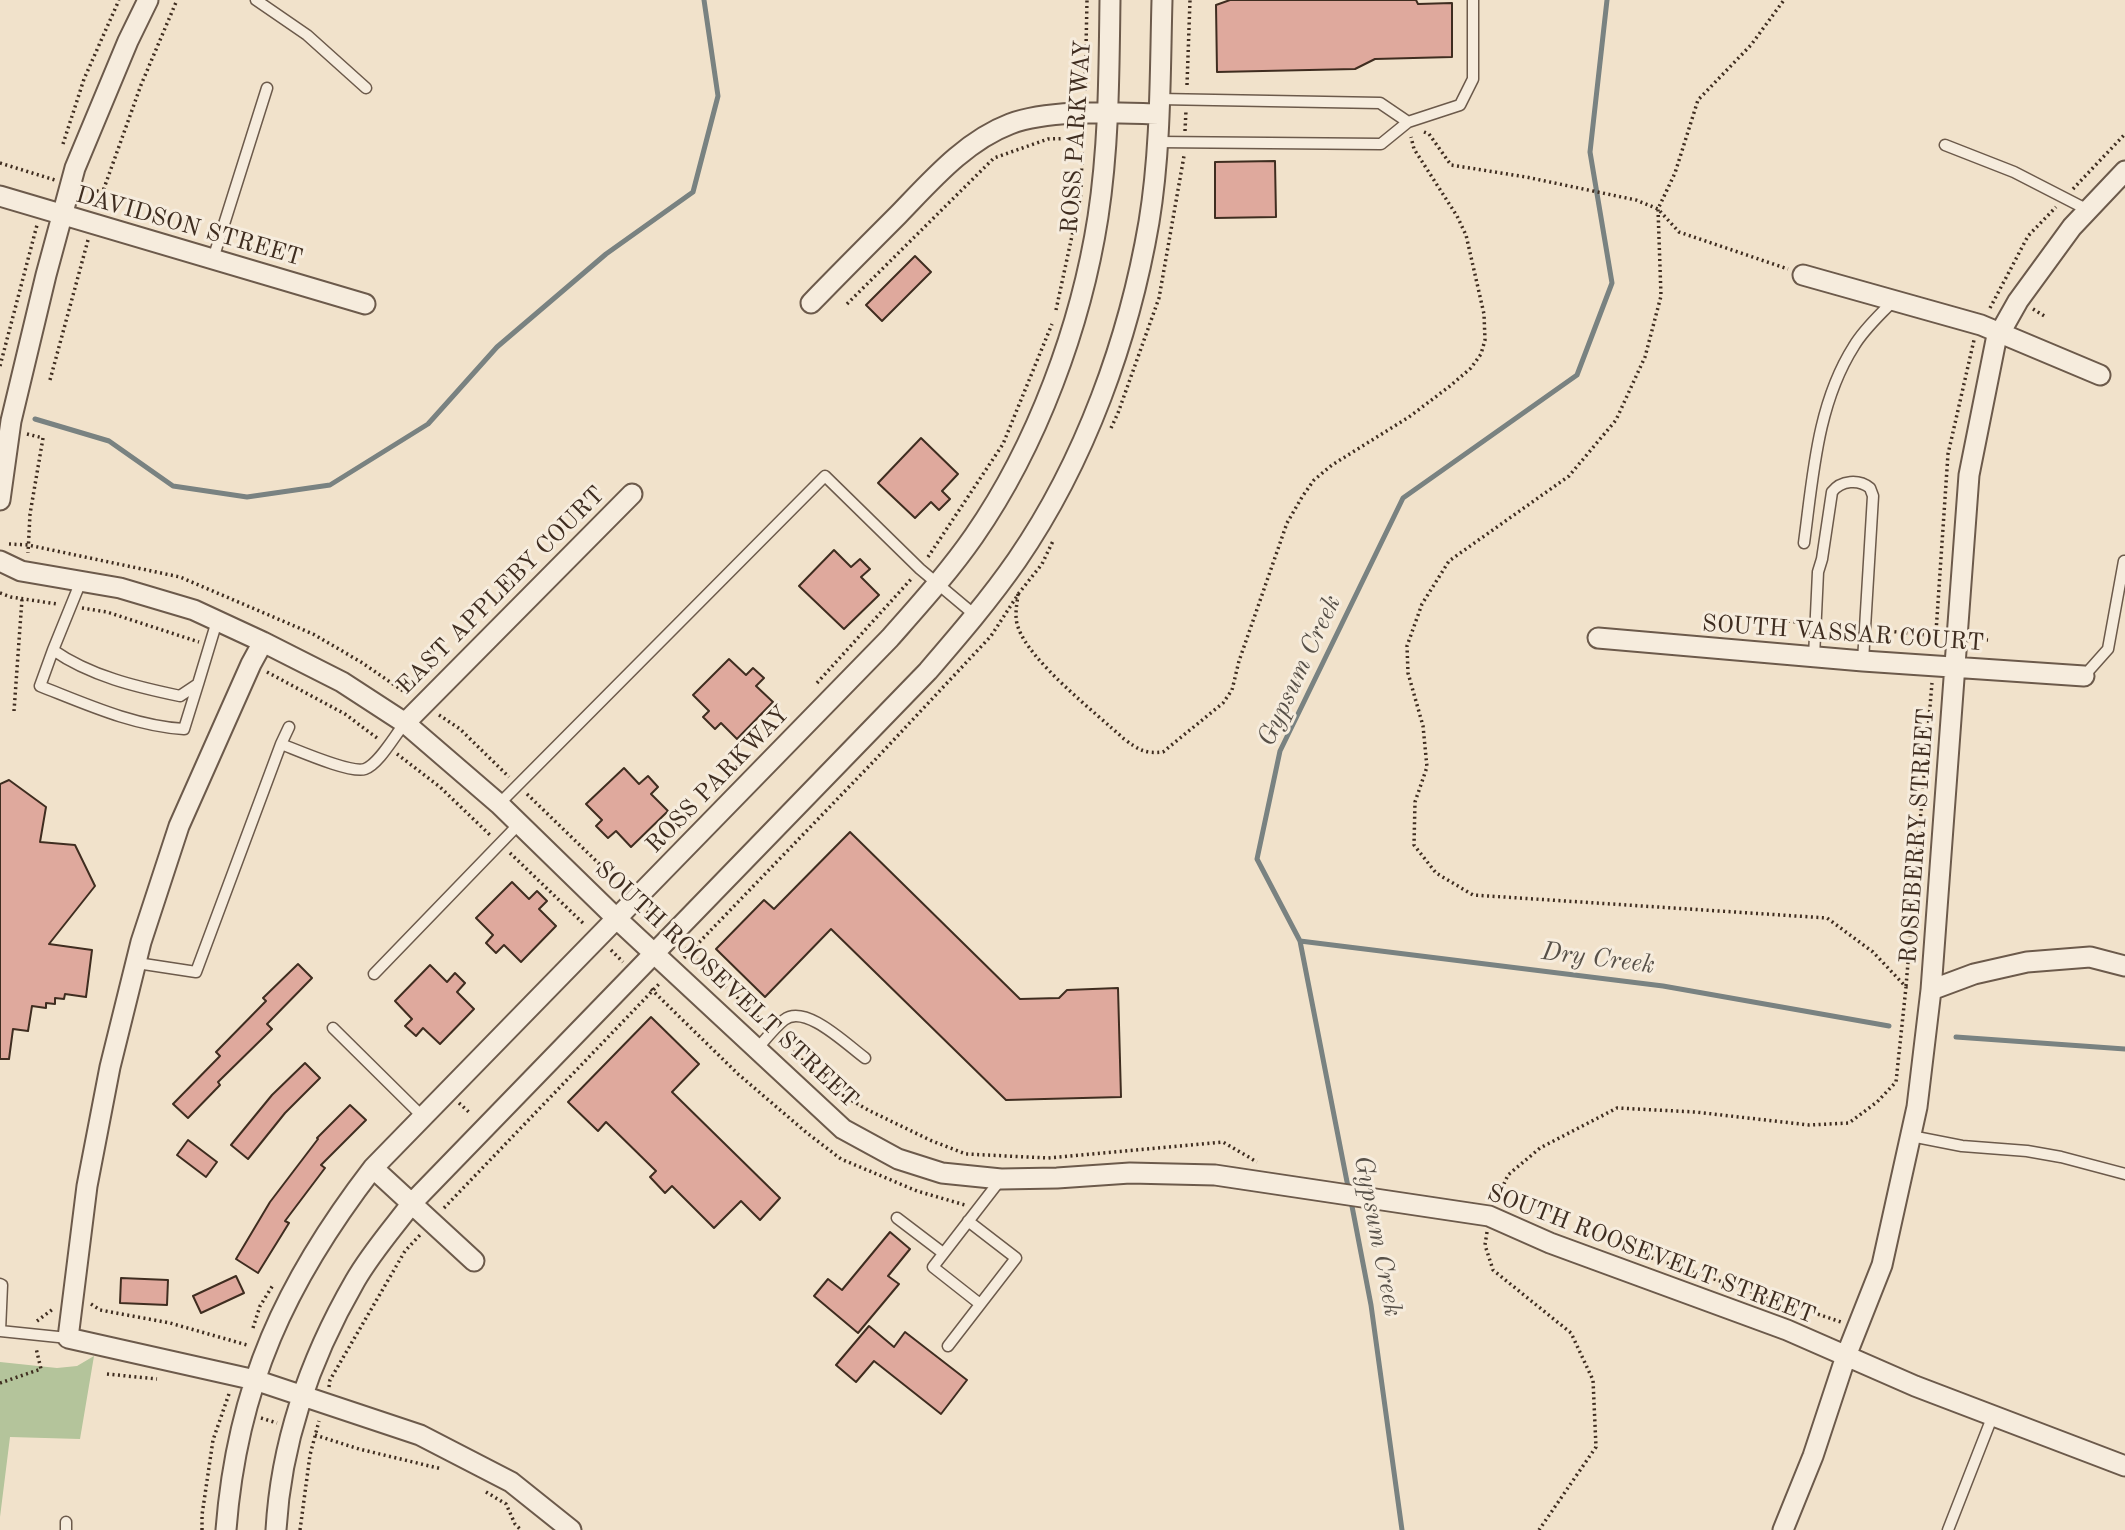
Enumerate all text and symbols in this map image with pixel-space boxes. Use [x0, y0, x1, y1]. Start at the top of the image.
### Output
street label: ROSS PARKWAY [1056, 39, 1098, 235]
street label: DAVIDSON STREET [72, 181, 306, 273]
street label: EAST APPLEBY COURT [391, 481, 611, 701]
water label: Gypsum Creek [1251, 590, 1349, 752]
street label: SOUTH VASSAR COURT [1701, 610, 1985, 658]
street label: ROSS PARKWAY [640, 700, 796, 860]
street label: ROSEBERRY STREET [1895, 708, 1941, 964]
street label: SOUTH ROOSEVELT STREET [588, 855, 864, 1115]
water label: Dry Creek [1540, 937, 1656, 981]
water label: Gypsum Creek [1346, 1153, 1408, 1319]
street label: SOUTH ROOSEVELT STREET [1483, 1179, 1819, 1331]

